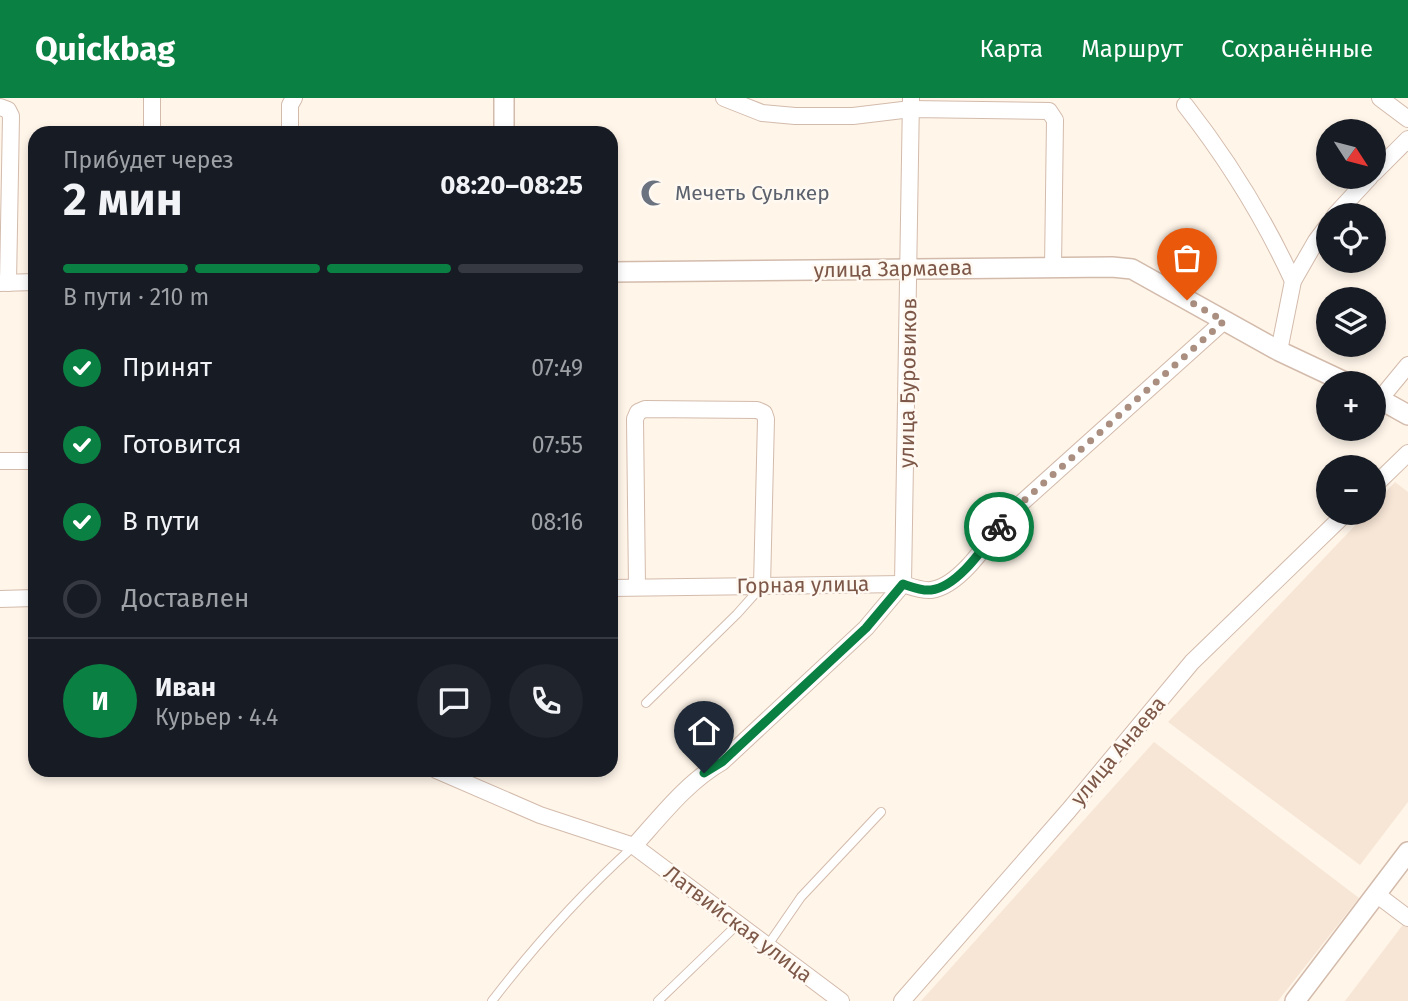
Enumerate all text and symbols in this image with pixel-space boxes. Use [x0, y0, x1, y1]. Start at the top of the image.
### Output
text: Quickbag [35, 29, 175, 69]
text: Карта [980, 35, 1043, 63]
text: Маршрут [1081, 35, 1183, 63]
text: Сохранённые [1221, 35, 1373, 63]
north arrow [1316, 119, 1386, 189]
map controls [1316, 119, 1386, 525]
text: Прибудет через [63, 146, 234, 174]
text: 08:20–08:25 [440, 170, 583, 201]
text: 2 мин [63, 172, 183, 227]
mosque icon: Мечеть Суьлкер [639, 178, 669, 208]
place label: Мечеть Суьлкер [675, 180, 830, 206]
button: locate [1316, 203, 1386, 273]
pin [1157, 228, 1217, 300]
icon: bag [1168, 239, 1206, 277]
street label: улица Зармаева [813, 255, 973, 283]
text: В пути · 210 m [63, 283, 209, 311]
button: layers [1316, 287, 1386, 357]
street label: улица Буровиков [894, 298, 922, 468]
icon: check [63, 349, 101, 387]
text: Принят [122, 352, 212, 383]
text: 07:49 [531, 354, 583, 382]
button: + [1316, 371, 1386, 441]
icon: check [63, 426, 101, 464]
text: Готовится [122, 429, 242, 460]
text: 07:55 [532, 431, 583, 459]
button: − [1316, 455, 1386, 525]
courier [964, 492, 1034, 562]
icon: check [63, 503, 101, 541]
text: В пути [122, 506, 200, 537]
text: 08:16 [531, 508, 583, 536]
icon: bike [980, 508, 1018, 546]
street label: Горная улица [736, 571, 870, 599]
text: Доставлен [122, 583, 249, 614]
button: chat [417, 664, 491, 738]
button: phone [509, 664, 583, 738]
text: Иван [155, 672, 216, 703]
text: И [91, 686, 109, 717]
street label: улица Анаева [1065, 691, 1171, 811]
pin [674, 701, 734, 773]
text: Курьер · 4.4 [155, 703, 278, 731]
icon: home [685, 712, 723, 750]
street label: Латвийская улица [659, 860, 817, 988]

